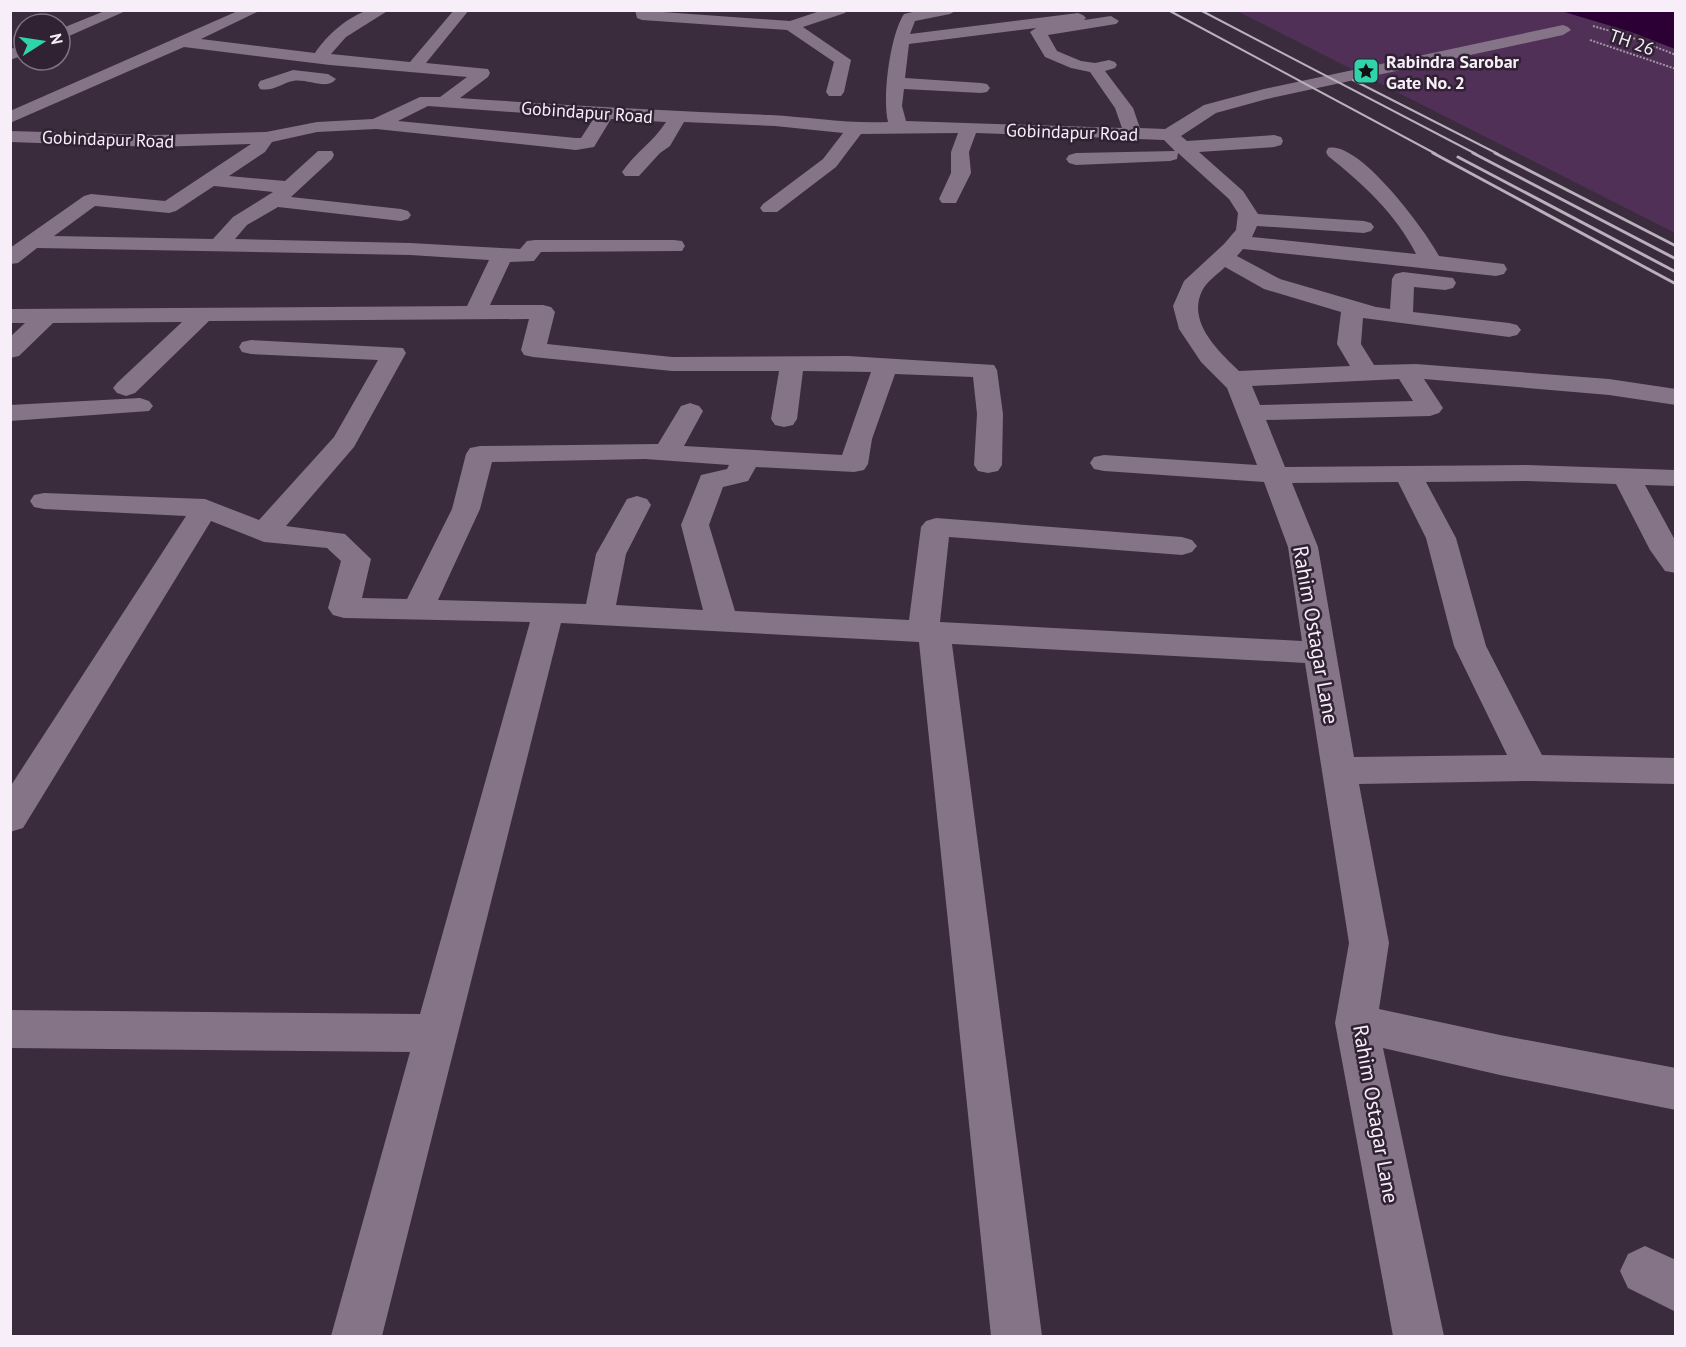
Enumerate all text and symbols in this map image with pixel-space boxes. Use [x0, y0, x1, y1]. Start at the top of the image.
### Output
north arrow [12, 12, 72, 72]
street label: TH 26 [1606, 24, 1658, 60]
text: N [46, 32, 68, 46]
place label: Rabindra Sarobar Gate No. 2 [1386, 50, 1520, 94]
place icon: Rabindra Sarobar Gate No. 2 [1351, 56, 1381, 86]
street label: Gobindapur Road [520, 96, 654, 128]
street label: Gobindapur Road [1006, 118, 1138, 146]
street label: Gobindapur Road [42, 125, 174, 153]
street label: Rahim Ostagar Lane [1287, 544, 1345, 726]
street label: Rahim Ostagar Lane [1347, 1023, 1405, 1205]

